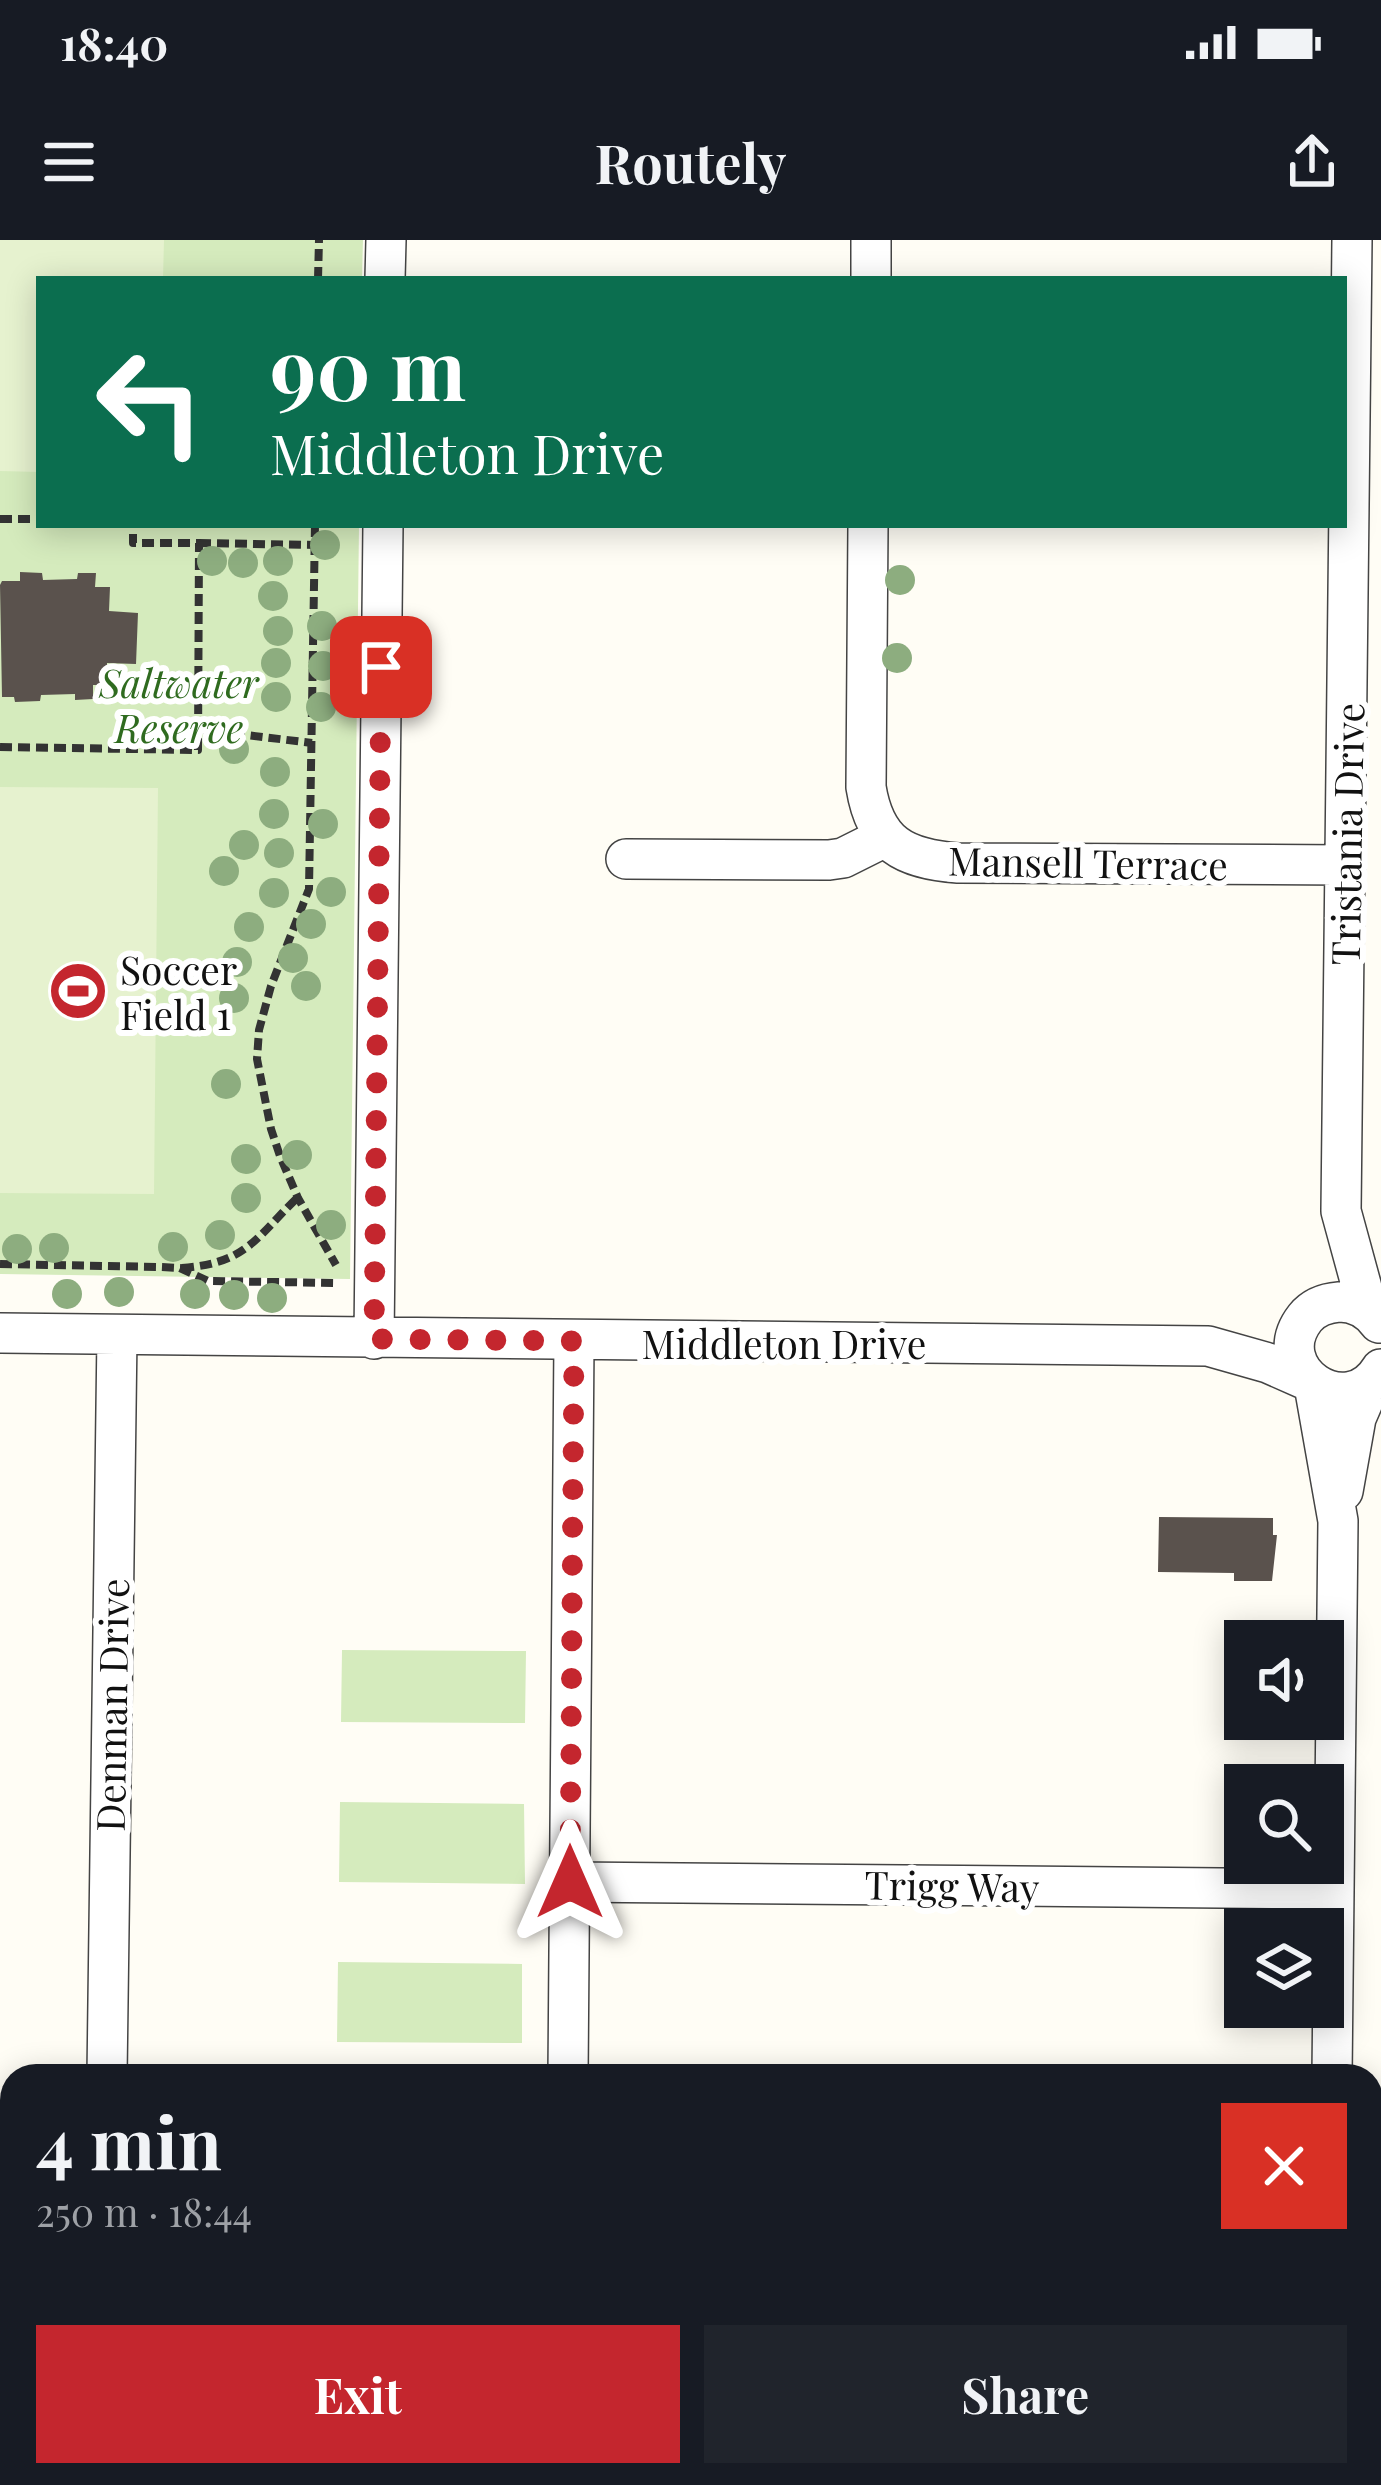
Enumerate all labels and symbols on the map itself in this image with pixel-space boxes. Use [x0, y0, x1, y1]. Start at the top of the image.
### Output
pin [330, 616, 432, 718]
park label: Saltwater Reserve [98, 656, 260, 753]
street label: Tristania Drive [1318, 702, 1374, 966]
street label: Mansell Terrace [948, 834, 1228, 890]
place label: Soccer Field 1 [120, 943, 237, 1040]
sports icon: Soccer Field 1 [47, 960, 109, 1022]
street label: Middleton Drive [642, 1317, 926, 1369]
street label: Denman Drive [83, 1578, 139, 1832]
position arrow [507, 1819, 633, 1945]
street label: Trigg Way [864, 1857, 1040, 1913]

